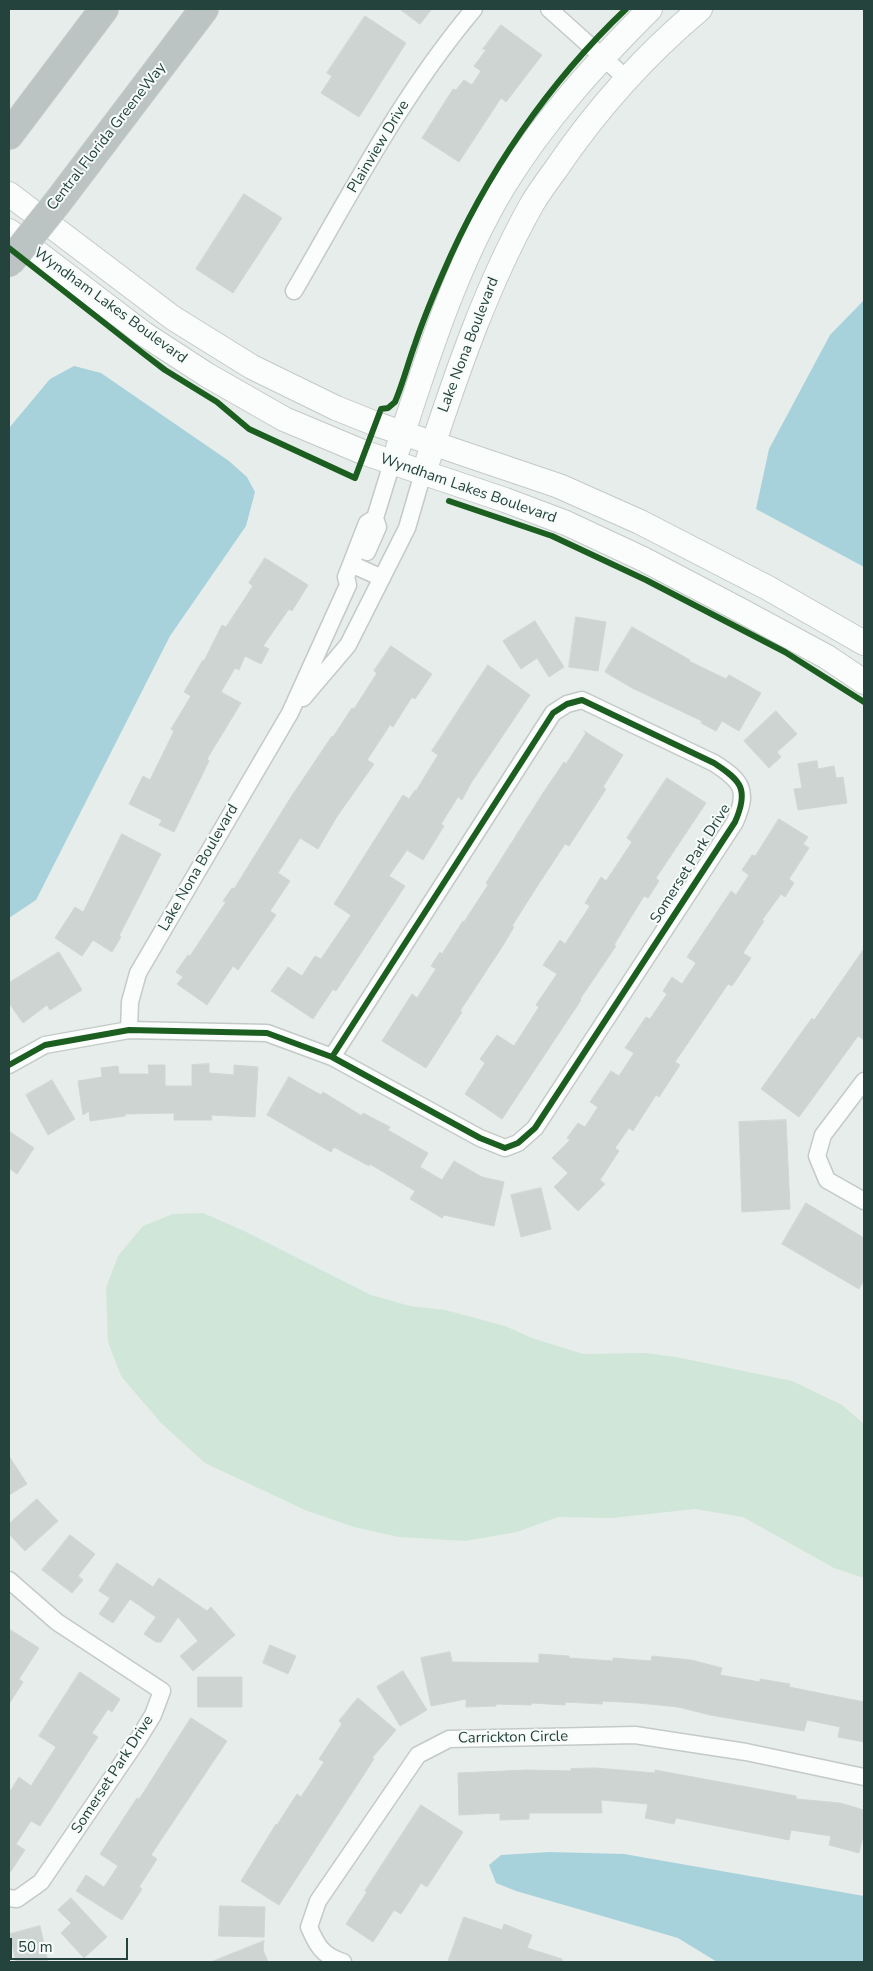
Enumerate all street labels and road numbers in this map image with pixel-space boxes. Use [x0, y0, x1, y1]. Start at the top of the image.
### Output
street label: Central Florida GreeneWay [44, 59, 170, 215]
street label: Plainview Drive [344, 97, 414, 197]
street label: Wyndham Lakes Boulevard [30, 244, 190, 368]
street label: Lake Nona Boulevard [435, 275, 503, 415]
street label: Wyndham Lakes Boulevard [377, 450, 559, 528]
street label: Lake Nona Boulevard [155, 801, 243, 935]
street label: Somerset Park Drive [647, 801, 735, 927]
street label: Somerset Park Drive [68, 1712, 158, 1838]
street label: Carrickton Circle [458, 1728, 568, 1748]

